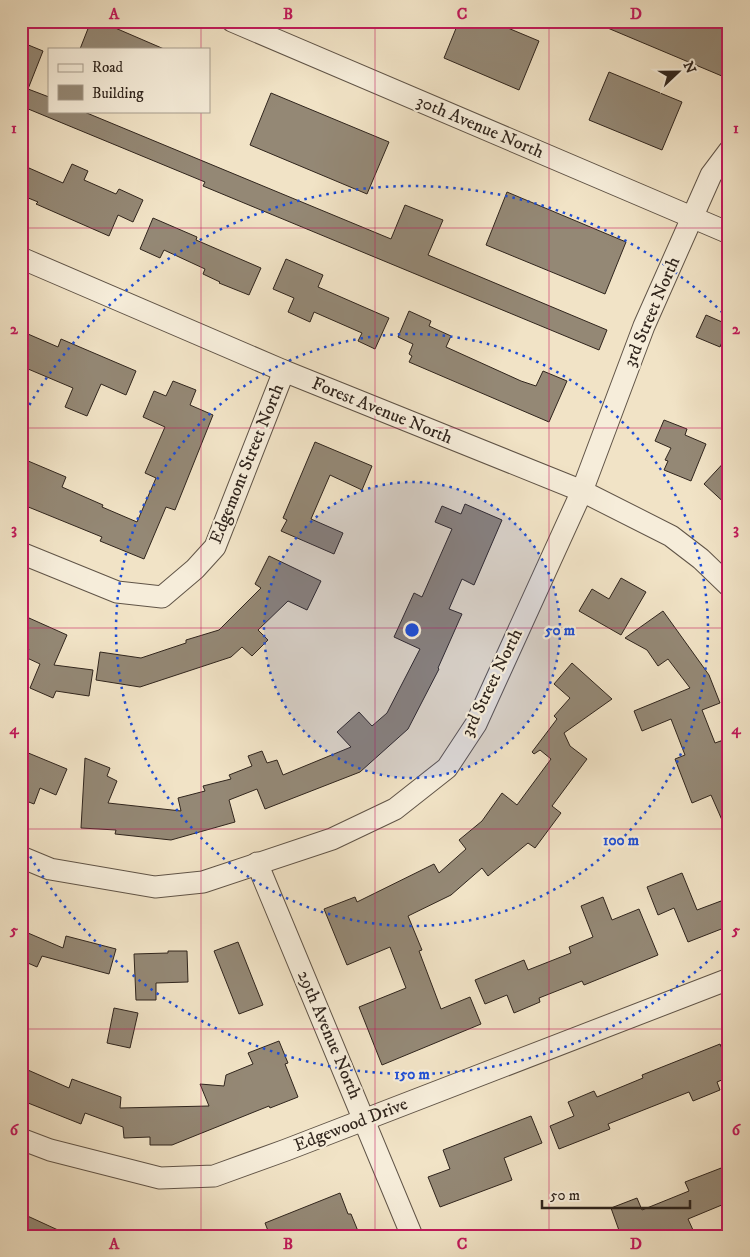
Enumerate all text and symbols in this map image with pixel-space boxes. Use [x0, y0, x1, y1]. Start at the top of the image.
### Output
text: A [108, 4, 120, 24]
text: B [283, 4, 293, 24]
text: C [457, 4, 467, 24]
text: D [630, 4, 642, 24]
legend [48, 48, 210, 112]
north arrow [652, 48, 702, 98]
text: Road [92, 58, 124, 77]
text: N [679, 59, 700, 77]
text: Building [92, 84, 144, 103]
street label: 30th Avenue North [413, 90, 548, 164]
text: 1 [11, 118, 17, 138]
text: 1 [733, 118, 739, 138]
street label: 3rd Street North [619, 253, 685, 370]
text: 2 [10, 319, 19, 339]
text: 2 [732, 319, 741, 339]
street label: Forest Avenue North [308, 373, 456, 449]
street label: Edgemont Street North [205, 380, 289, 547]
text: 3 [11, 519, 17, 539]
text: 3 [733, 519, 739, 539]
centre of rings [403, 621, 421, 639]
text: 50 m [544, 621, 576, 640]
street label: 3rd Street North [456, 625, 528, 741]
text: 4 [8, 719, 19, 739]
text: 4 [730, 719, 741, 739]
text: 100 m [603, 831, 640, 850]
text: 5 [9, 920, 18, 940]
text: 5 [731, 920, 740, 940]
street label: 29th Avenue North [292, 967, 366, 1103]
text: 150 m [394, 1065, 430, 1084]
street label: Edgewood Drive [291, 1093, 411, 1157]
text: 6 [10, 1120, 20, 1140]
text: 6 [732, 1120, 742, 1140]
scale bar [542, 1177, 690, 1209]
text: 50 m [550, 1186, 580, 1205]
text: A [108, 1234, 120, 1254]
text: B [283, 1234, 293, 1254]
text: C [457, 1234, 467, 1254]
text: D [630, 1234, 642, 1254]

